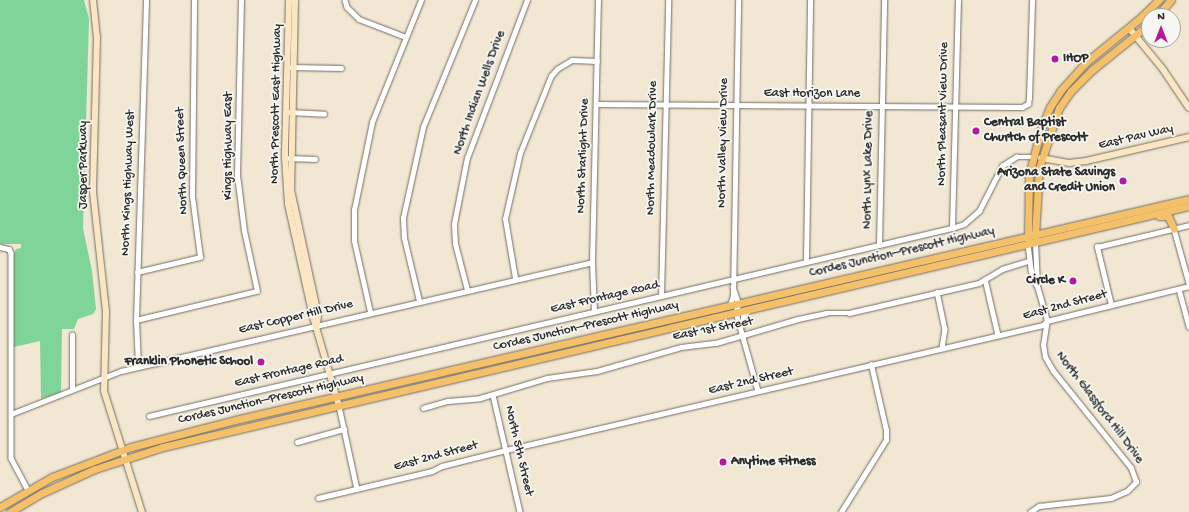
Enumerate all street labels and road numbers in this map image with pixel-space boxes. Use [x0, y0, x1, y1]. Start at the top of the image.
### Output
street label: North Prescott East Highway [268, 24, 286, 184]
street label: North Indian Wells Drive [450, 29, 510, 157]
street label: North Pleasant View Drive [935, 42, 953, 186]
street label: North Valley View Drive [715, 78, 733, 208]
street label: North Meadowlark Drive [644, 81, 662, 215]
street label: East Horizon Lane [764, 86, 860, 102]
street label: Kings Highway East [221, 92, 237, 200]
street label: North Starlight Drive [574, 98, 594, 214]
street label: North Queen Street [173, 107, 193, 215]
street label: North Kings Highway West [119, 110, 139, 256]
street label: North Lynx Lake Drive [860, 111, 878, 229]
street label: Jasper Parkway [76, 121, 92, 209]
street label: East Pav Way [1097, 122, 1175, 154]
street label: Cordes Junction–Prescott Highway [808, 224, 996, 282]
street label: East Frontage Road [549, 278, 661, 318]
street label: East 2nd Street [1021, 287, 1109, 325]
street label: East Copper Hill Drive [237, 297, 355, 339]
street label: Cordes Junction–Prescott Highway [492, 298, 680, 356]
street label: East 1st Street [671, 315, 755, 345]
street label: North Glassford Hill Drive [1052, 349, 1146, 467]
street label: East Frontage Road [233, 352, 345, 392]
street label: East 2nd Street [707, 365, 795, 399]
street label: Cordes Junction–Prescott Highway [177, 371, 365, 429]
street label: North 5th Street [500, 404, 536, 498]
street label: East 2nd Street [392, 438, 480, 476]

